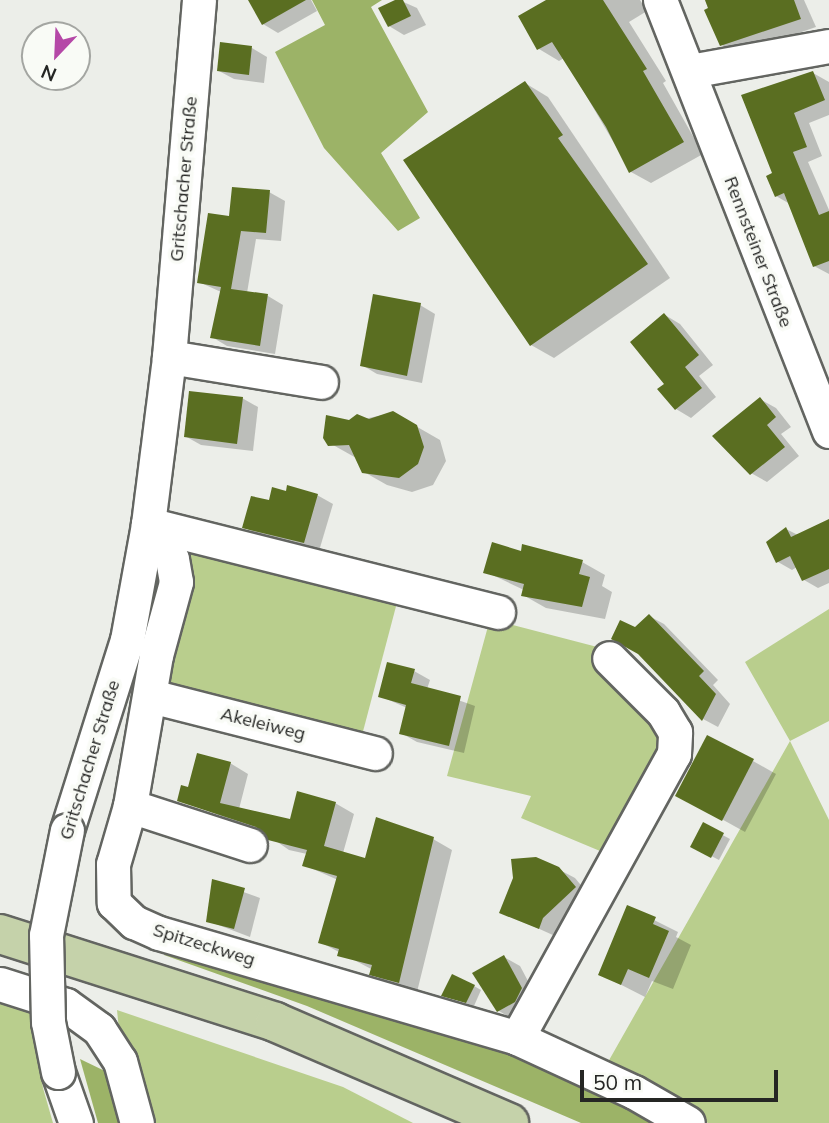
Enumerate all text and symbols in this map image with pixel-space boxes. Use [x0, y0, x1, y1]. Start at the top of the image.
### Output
north arrow [21, 21, 91, 91]
text: N [37, 60, 60, 87]
street label: Gritschacher Straße [166, 95, 202, 263]
street label: Rennsteiner Straße [719, 174, 797, 330]
street label: Gritschacher Straße [55, 678, 125, 842]
street label: Akeleiweg [218, 703, 308, 745]
street label: Spitzeckweg [150, 919, 258, 971]
scale bar [584, 1056, 782, 1100]
text: 50 m [593, 1069, 642, 1095]

